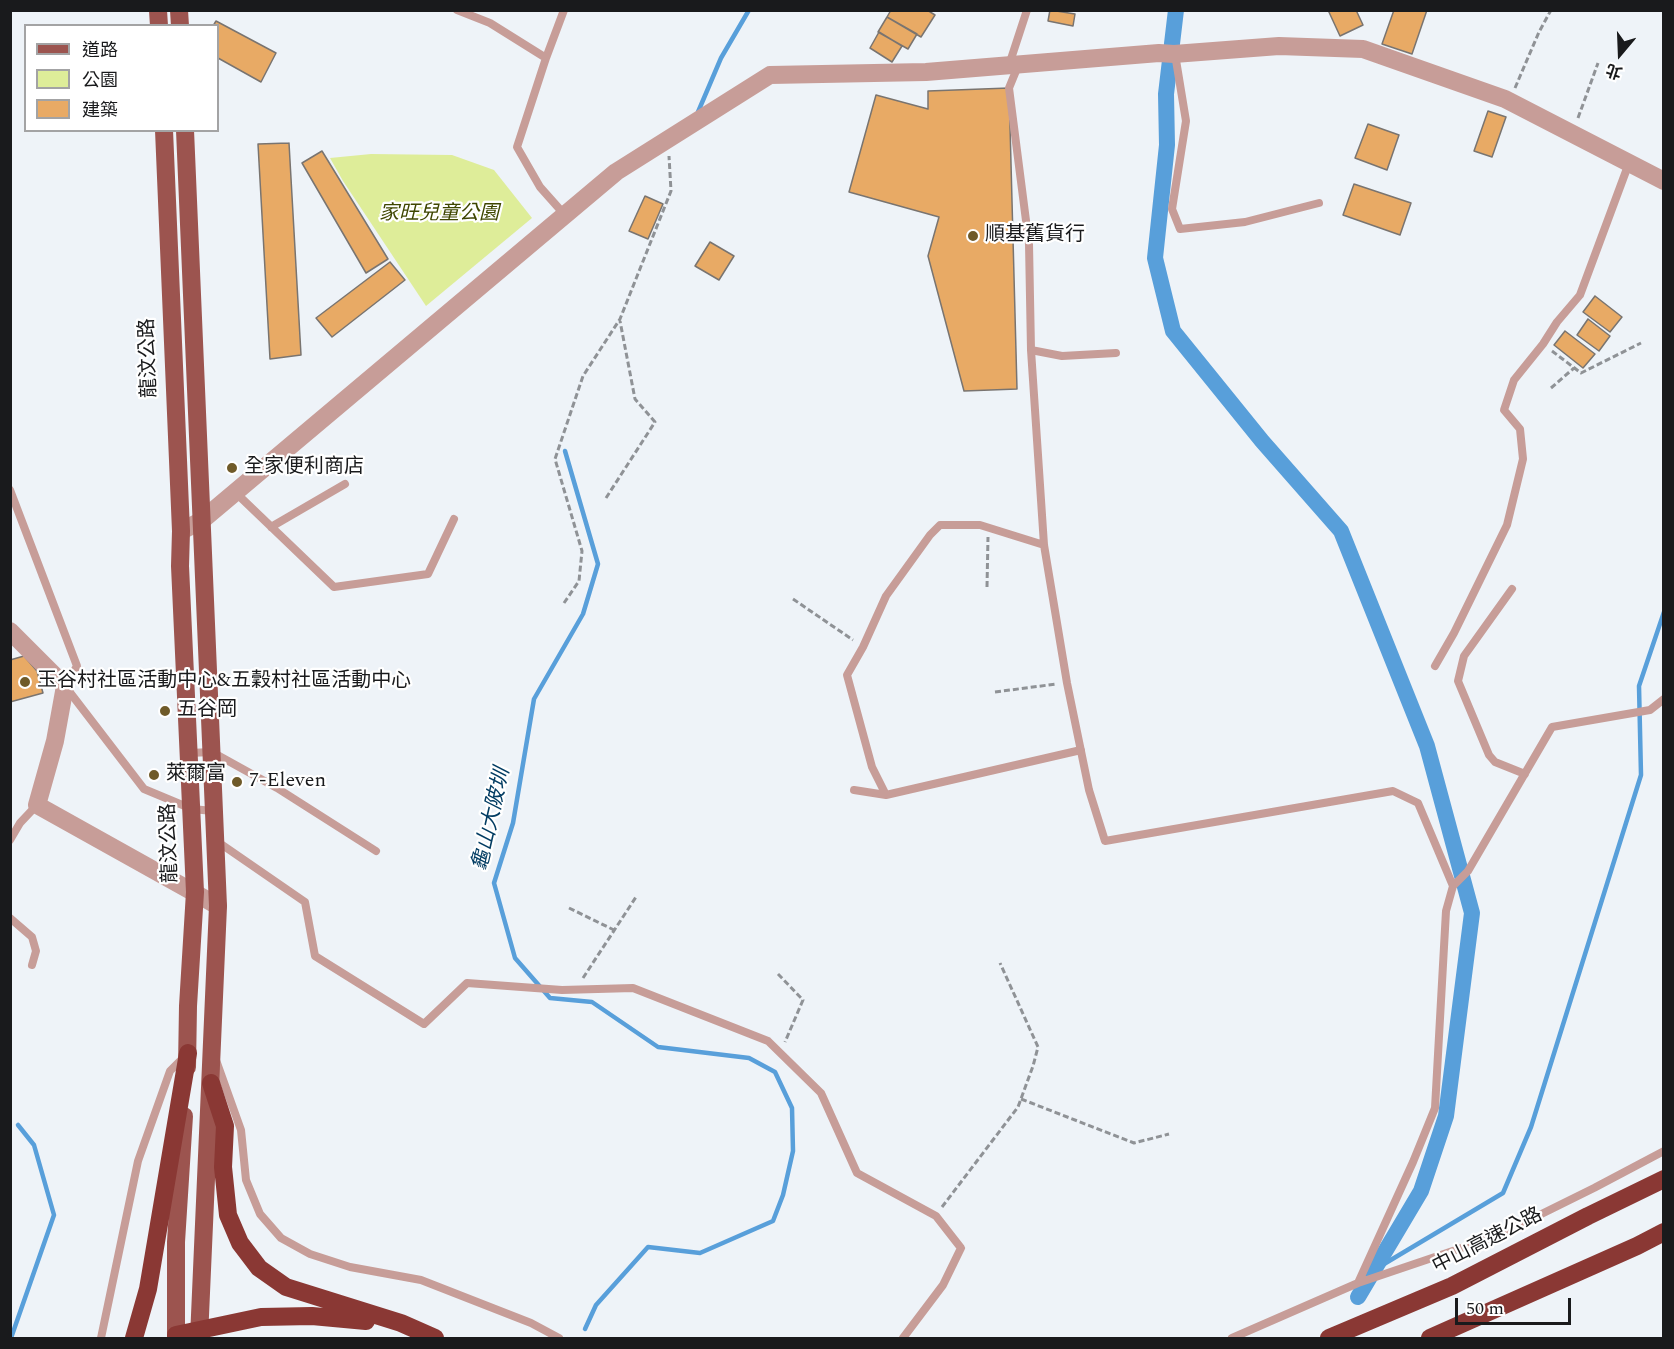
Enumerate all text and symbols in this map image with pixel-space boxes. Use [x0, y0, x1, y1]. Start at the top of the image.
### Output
legend [24, 24, 219, 132]
north arrow [1590, 24, 1650, 84]
text: 道路 [82, 37, 118, 64]
text: 北 [1603, 57, 1626, 85]
text: 公園 [82, 67, 118, 94]
text: 建築 [82, 97, 118, 124]
park label: 家旺兒童公園 [379, 203, 499, 227]
place label: 順基舊貨行 [985, 224, 1085, 248]
marker: 順基舊貨行 [966, 229, 980, 243]
street label: 龍汶公路 [137, 318, 163, 398]
place label: 全家便利商店 [244, 456, 364, 480]
marker: 全家便利商店 [225, 461, 239, 475]
place label: 玉谷村社區活動中心&五穀村社區活動中心 [37, 670, 411, 694]
marker: 玉谷村社區活動中心&五穀村社區活動中心 [18, 675, 32, 689]
place label: 五谷岡 [177, 699, 237, 723]
marker: 五谷岡 [158, 704, 172, 718]
place label: 萊爾富 [166, 763, 226, 787]
water label: 龜山大陂圳 [469, 766, 517, 874]
marker: 萊爾富 [147, 768, 161, 782]
place label: 7-Eleven [249, 770, 326, 794]
marker: 7-Eleven [230, 775, 244, 789]
street label: 龍汶公路 [158, 803, 184, 883]
street label: 中山高速公路 [1429, 1204, 1547, 1280]
scale bar [1458, 1286, 1574, 1324]
text: 50 m [1466, 1295, 1504, 1322]

